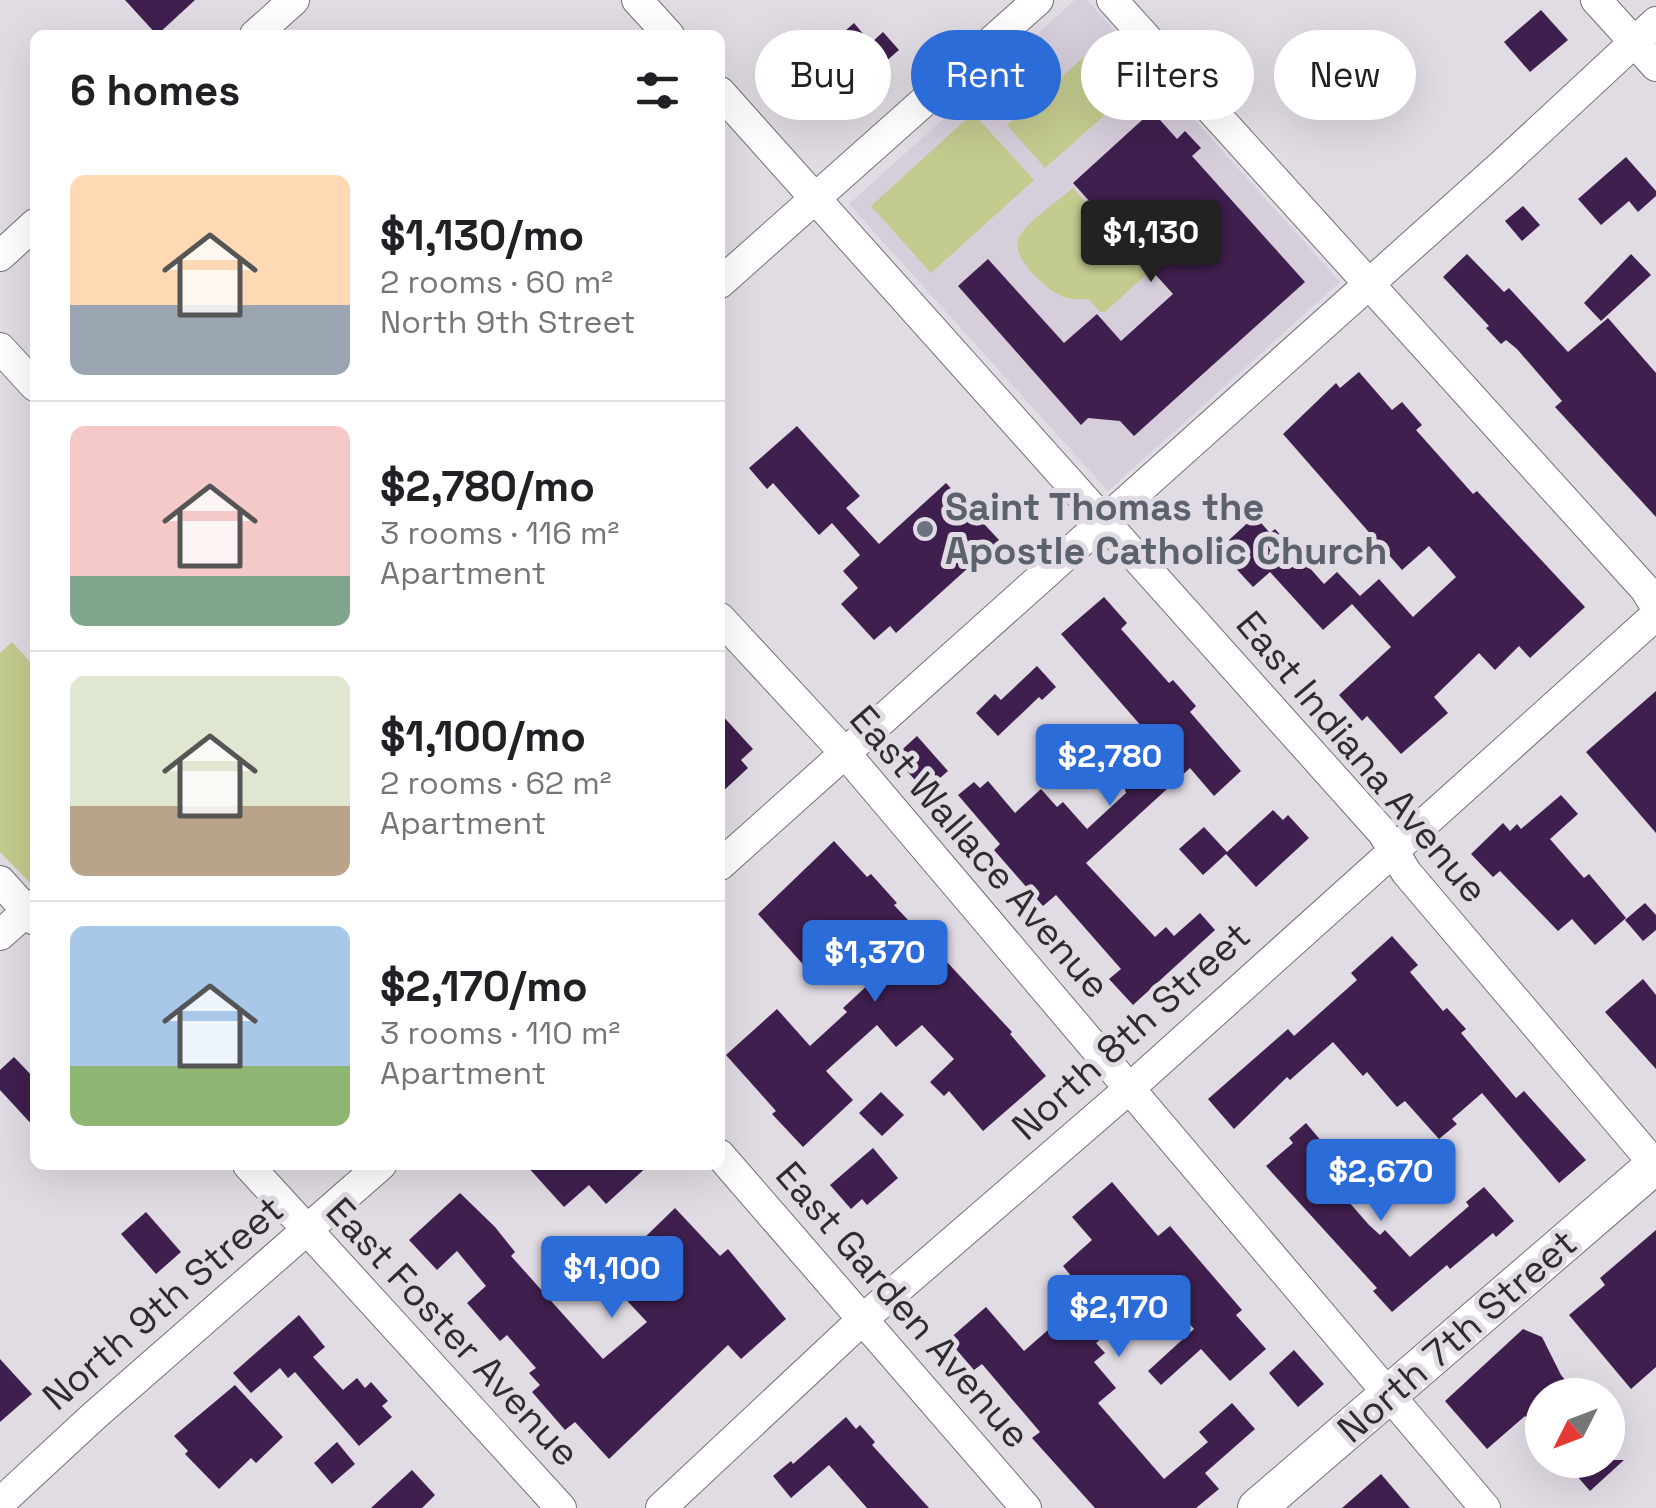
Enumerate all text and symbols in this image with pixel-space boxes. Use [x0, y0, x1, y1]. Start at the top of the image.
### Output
chip: Buy [755, 30, 891, 120]
chip: Rent [911, 30, 1061, 120]
chip: Filters [1081, 30, 1254, 120]
chip: New [1274, 30, 1416, 120]
icon: filters [630, 63, 685, 118]
text: 6 homes [70, 64, 240, 117]
pin: $1,130 [1070, 200, 1232, 285]
text: $1,130/mo [380, 209, 584, 262]
text: $1,130 [1103, 212, 1199, 252]
icon: home [150, 215, 270, 335]
text: 2 rooms · 60 m² [380, 262, 613, 302]
text: North 9th Street [380, 302, 636, 342]
text: $2,780/mo [380, 460, 595, 513]
icon: home [150, 466, 270, 586]
place label: Saint Thomas the Apostle Catholic Church [945, 483, 1387, 575]
text: 3 rooms · 116 m² [380, 513, 619, 553]
marker: Saint Thomas the Apostle Catholic Church [914, 518, 936, 540]
text: Apartment [380, 553, 546, 593]
street label: East Indiana Avenue [1226, 601, 1498, 913]
street label: East Wallace Avenue [840, 696, 1120, 1008]
text: $1,100/mo [380, 710, 586, 763]
icon: home [150, 716, 270, 836]
pin: $2,780 [1029, 724, 1191, 809]
text: $2,780 [1058, 736, 1162, 776]
text: 2 rooms · 62 m² [380, 763, 612, 803]
text: Apartment [380, 803, 546, 843]
street label: North 8th Street [1002, 911, 1260, 1151]
pin: $1,370 [794, 920, 956, 1005]
text: $1,370 [824, 932, 926, 972]
text: $2,170/mo [380, 960, 588, 1013]
icon: home [150, 966, 270, 1086]
text: 3 rooms · 110 m² [380, 1013, 620, 1053]
text: Apartment [380, 1053, 546, 1093]
pin: $2,670 [1300, 1139, 1462, 1224]
text: $2,670 [1328, 1151, 1434, 1191]
street label: East Garden Avenue [765, 1152, 1041, 1458]
street label: North 9th Street [33, 1185, 293, 1421]
street label: East Foster Avenue [316, 1188, 590, 1476]
street label: North 7th Street [1327, 1219, 1587, 1453]
pin: $1,100 [531, 1236, 693, 1321]
text: $1,100 [563, 1248, 661, 1288]
pin: $2,170 [1038, 1275, 1200, 1360]
text: $2,170 [1070, 1287, 1168, 1327]
north arrow [1525, 1378, 1625, 1478]
map controls [1525, 1378, 1625, 1478]

